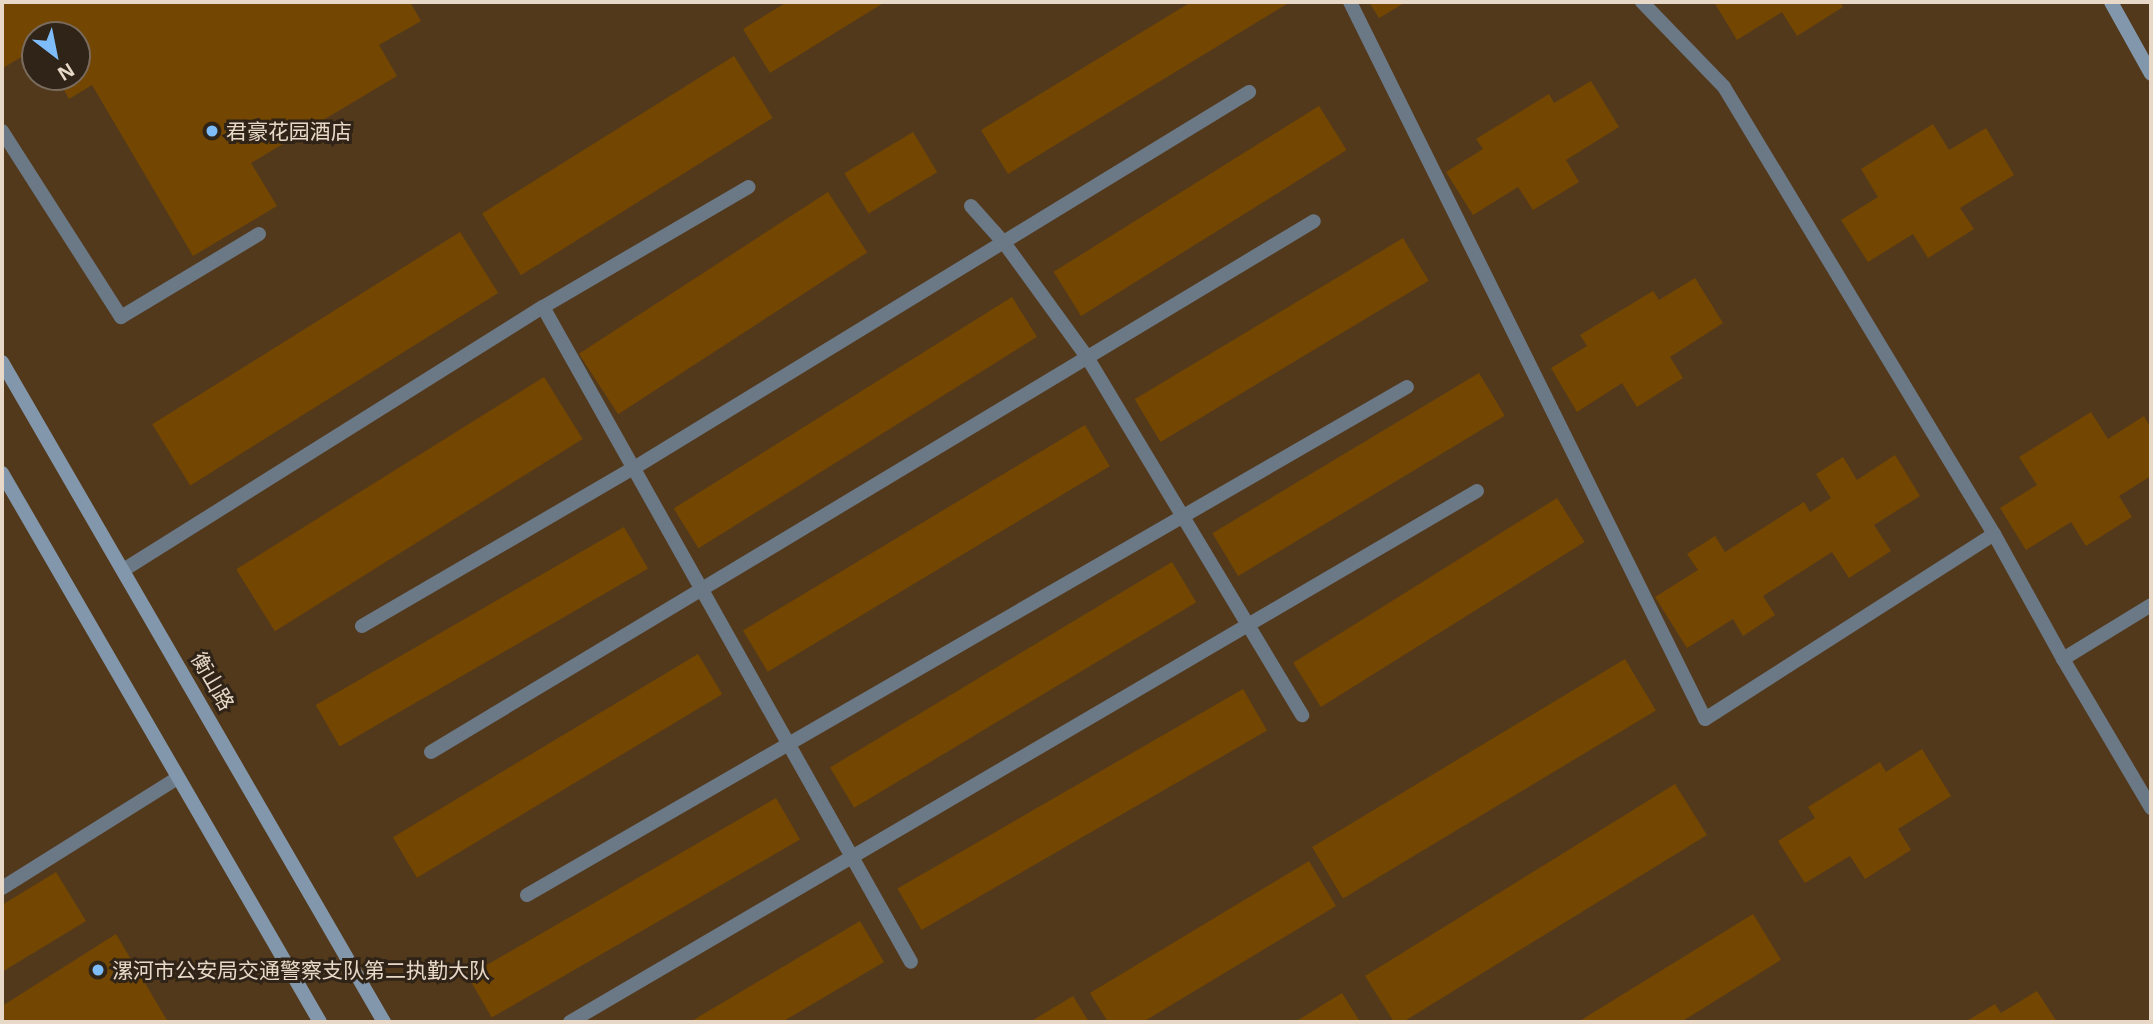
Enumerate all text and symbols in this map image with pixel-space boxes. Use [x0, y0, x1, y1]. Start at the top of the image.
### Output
north arrow [21, 21, 91, 91]
text: N [53, 57, 80, 87]
place label: 君豪花园酒店 [226, 118, 352, 144]
marker: 君豪花园酒店 [204, 123, 220, 139]
street label: 衡山路 [186, 647, 240, 715]
place label: 漯河市公安局交通警察支队第二执勤大队 [112, 957, 490, 983]
marker: 漯河市公安局交通警察支队第二执勤大队 [90, 962, 106, 978]

